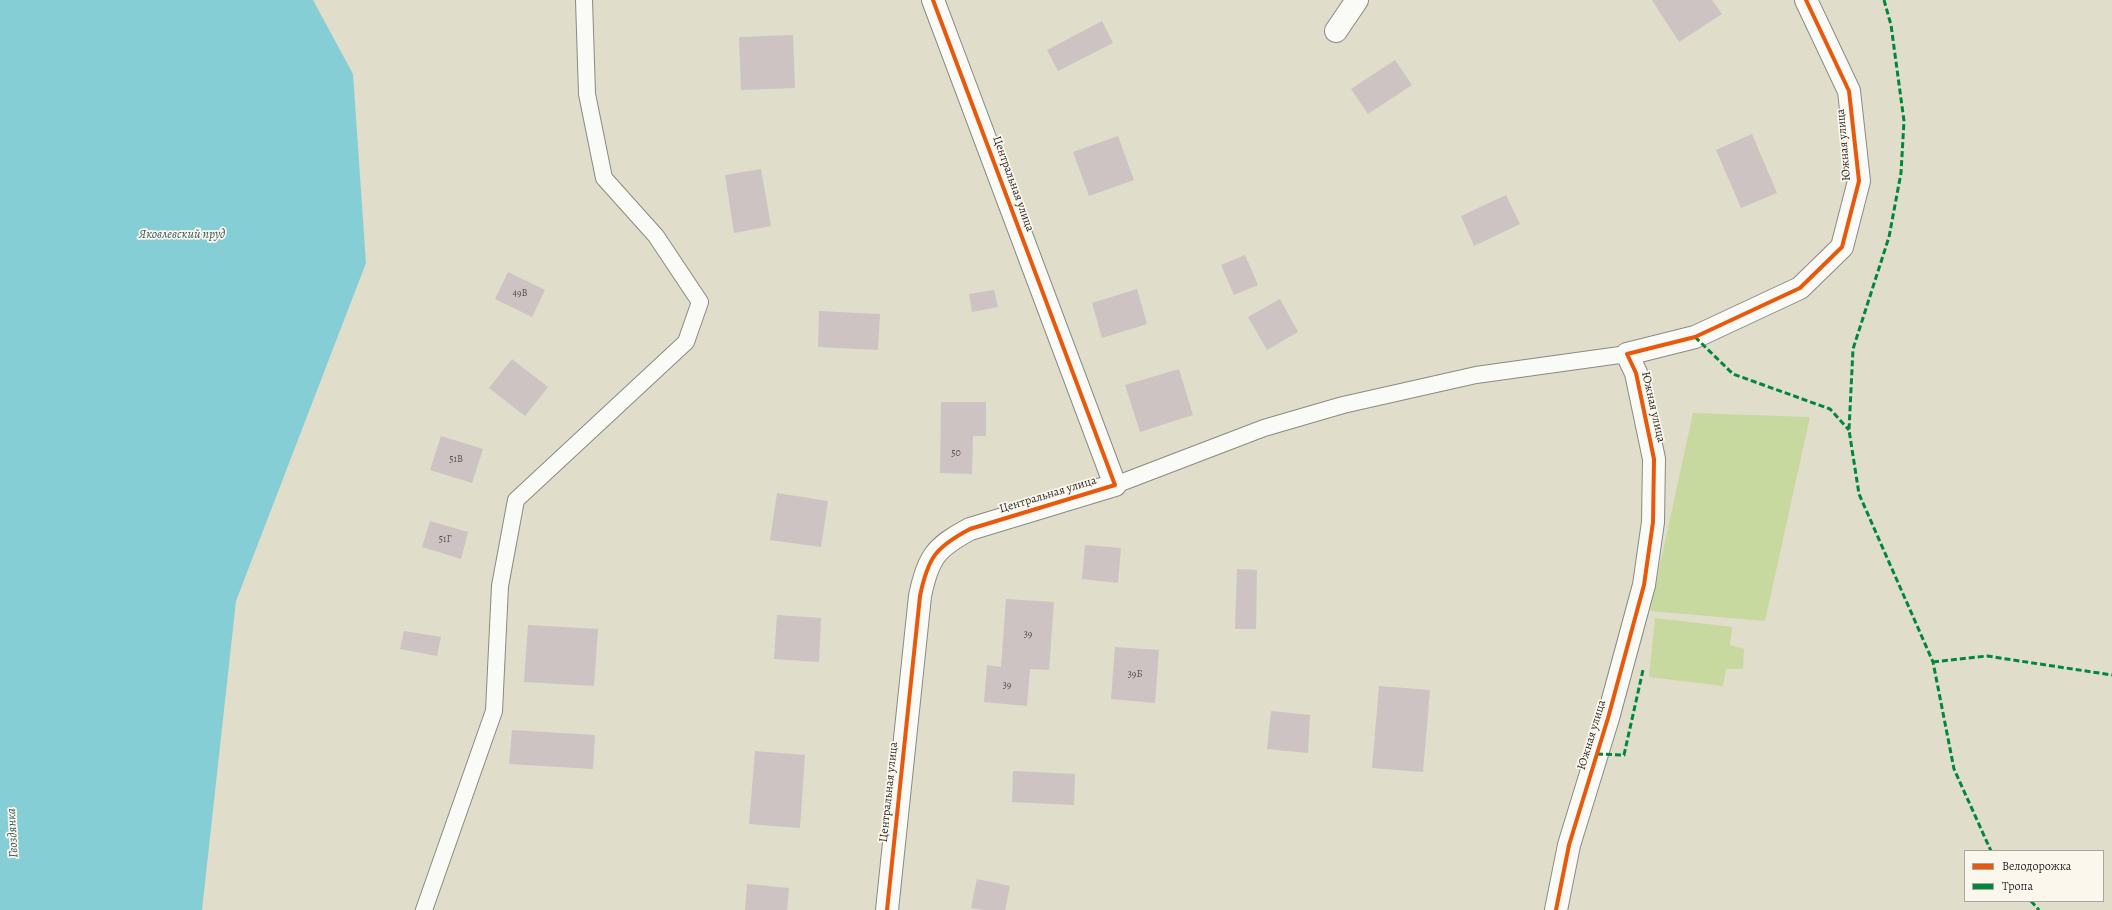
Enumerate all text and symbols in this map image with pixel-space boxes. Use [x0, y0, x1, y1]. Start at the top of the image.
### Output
street label: Южная улица [1834, 108, 1854, 182]
street label: Центральная улица [989, 134, 1037, 234]
water label: Яковлевский пруд [139, 227, 225, 243]
house number: 49В [512, 288, 528, 300]
street label: Южная улица [1638, 370, 1668, 444]
house number: 50 [951, 448, 961, 460]
house number: 51В [449, 454, 463, 466]
street label: Центральная улица [998, 473, 1098, 517]
house number: 51Г [439, 534, 451, 546]
house number: 39 [1024, 629, 1032, 641]
house number: 39Б [1128, 669, 1142, 681]
house number: 39 [1003, 680, 1011, 692]
street label: Южная улица [1575, 698, 1609, 772]
street label: Центральная улица [877, 741, 901, 843]
water label: Гвоздянка [4, 808, 22, 858]
legend [1964, 850, 2104, 902]
text: Велодорожка [2002, 858, 2071, 874]
text: Тропа [2002, 878, 2033, 894]

